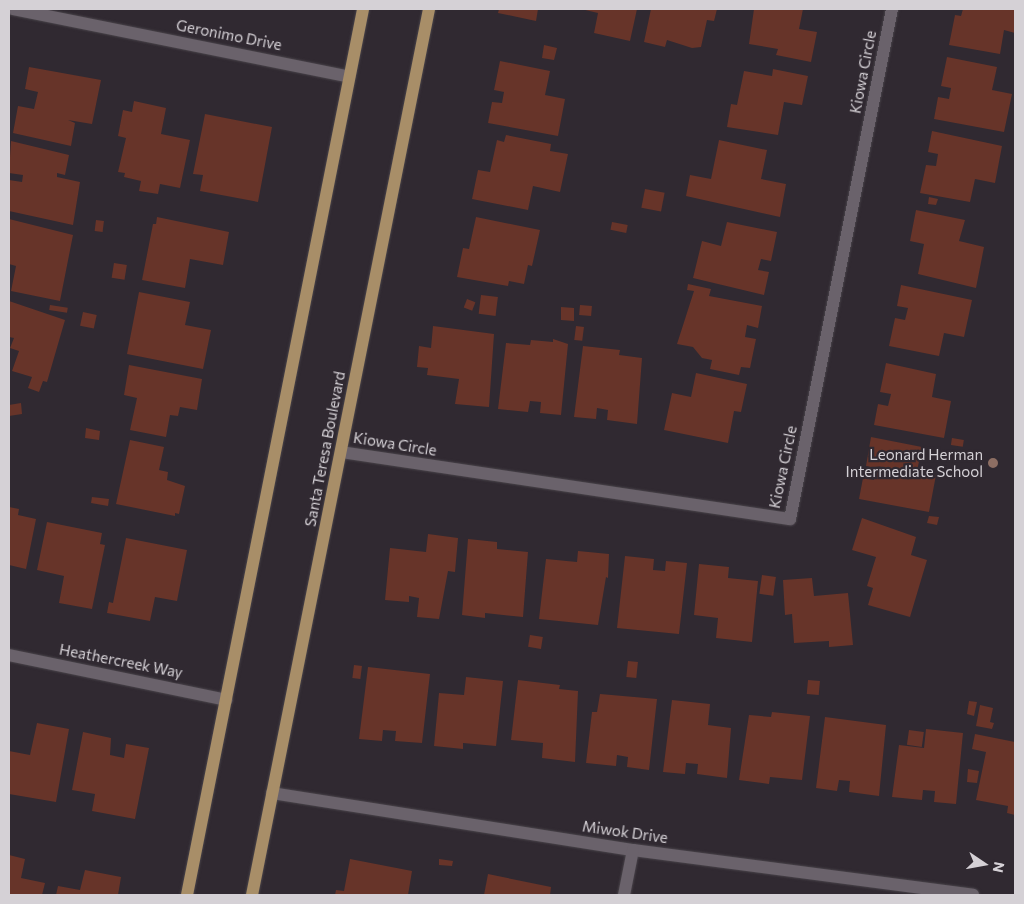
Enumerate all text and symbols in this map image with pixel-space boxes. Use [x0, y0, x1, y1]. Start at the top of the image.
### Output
street label: Geronimo Drive [175, 16, 283, 54]
street label: Kiowa Circle [846, 29, 880, 115]
street label: Santa Teresa Boulevard [301, 370, 349, 528]
street label: Kiowa Circle [765, 424, 801, 510]
street label: Kiowa Circle [352, 429, 438, 459]
place label: Leonard Herman Intermediate School [846, 445, 983, 480]
marker: Leonard Herman Intermediate School [987, 457, 999, 469]
street label: Heathercreek Way [58, 640, 184, 682]
street label: Miwok Drive [581, 817, 669, 847]
north arrow [959, 839, 1009, 889]
text: N [990, 860, 1009, 874]

